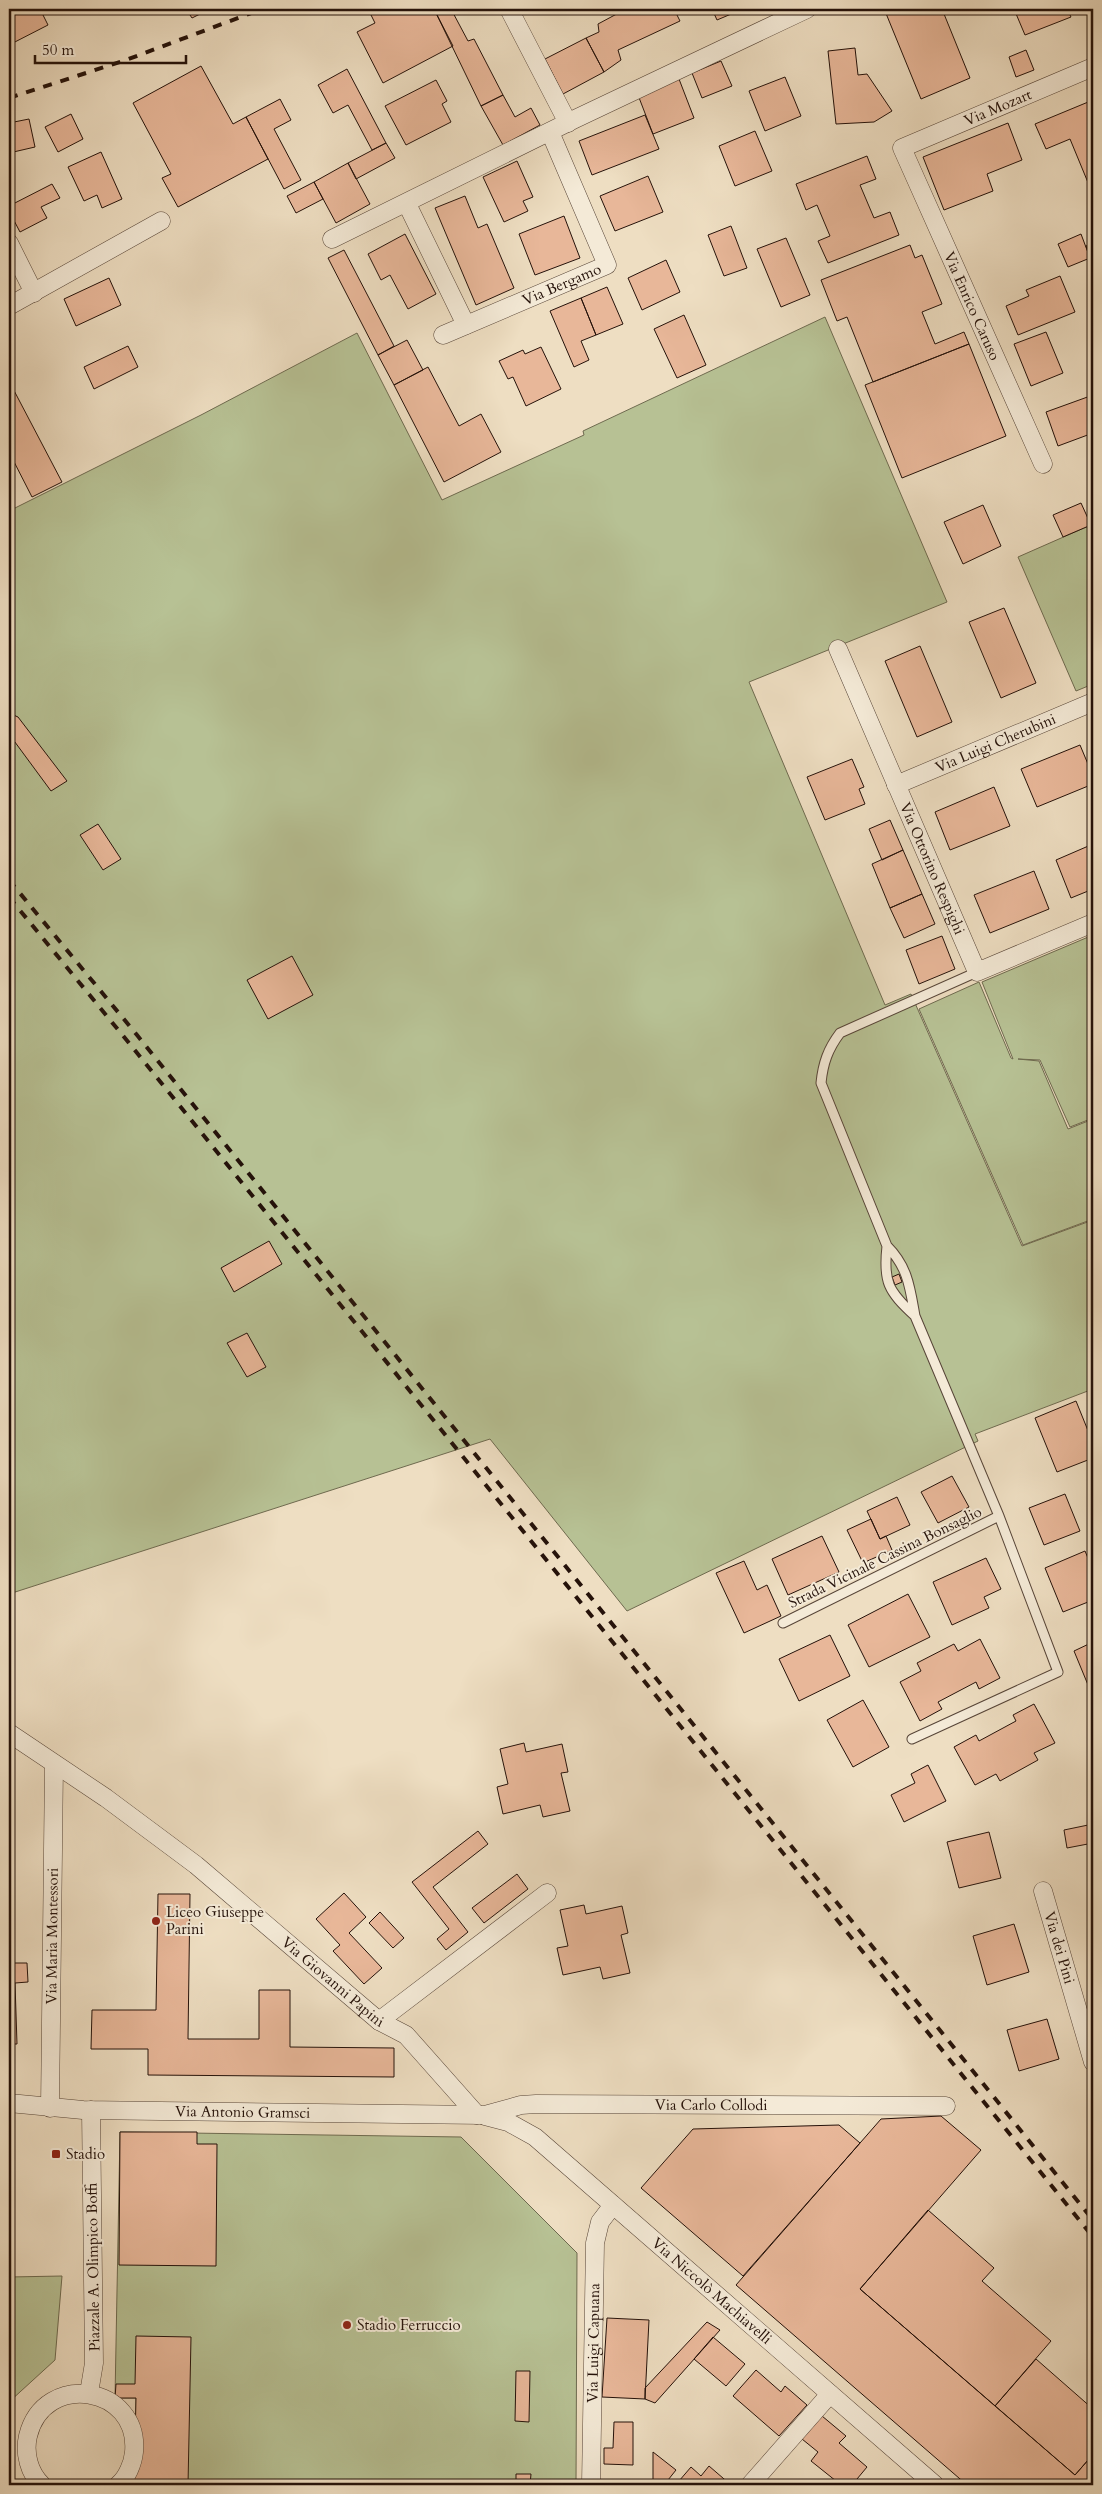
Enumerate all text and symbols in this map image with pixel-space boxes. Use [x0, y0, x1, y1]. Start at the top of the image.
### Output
scale bar [35, 32, 186, 64]
text: 50 m [42, 40, 74, 60]
street label: Via Mozart [961, 84, 1035, 131]
street label: Via Enrico Caruso [939, 248, 1005, 364]
street label: Via Bergamo [519, 259, 604, 310]
street label: Via Luigi Cherubini [932, 709, 1059, 777]
street label: Via Ottorino Respighi [895, 799, 970, 938]
street label: Strada Vicinale Cassina Bonsaglio [785, 1501, 985, 1613]
street label: Via Maria Montessori [41, 1867, 63, 2005]
place label: Liceo Giuseppe Parini [166, 1902, 264, 1939]
street label: Via dei Pini [1039, 1909, 1080, 1986]
marker: Liceo Giuseppe Parini [150, 1915, 162, 1927]
street label: Via Giovanni Papini [277, 1932, 388, 2032]
street label: Via Carlo Collodi [655, 2095, 768, 2115]
street label: Via Antonio Gramsci [175, 2101, 310, 2123]
place label: Stadio [66, 2144, 105, 2164]
marker: Stadio [50, 2148, 62, 2160]
street label: Piazzale A. Olimpico Boffi [82, 2182, 104, 2352]
street label: Via Niccolò Machiavelli [647, 2233, 776, 2349]
street label: Via Luigi Capuana [582, 2283, 604, 2403]
place label: Stadio Ferruccio [357, 2315, 461, 2335]
marker: Stadio Ferruccio [341, 2319, 353, 2331]

